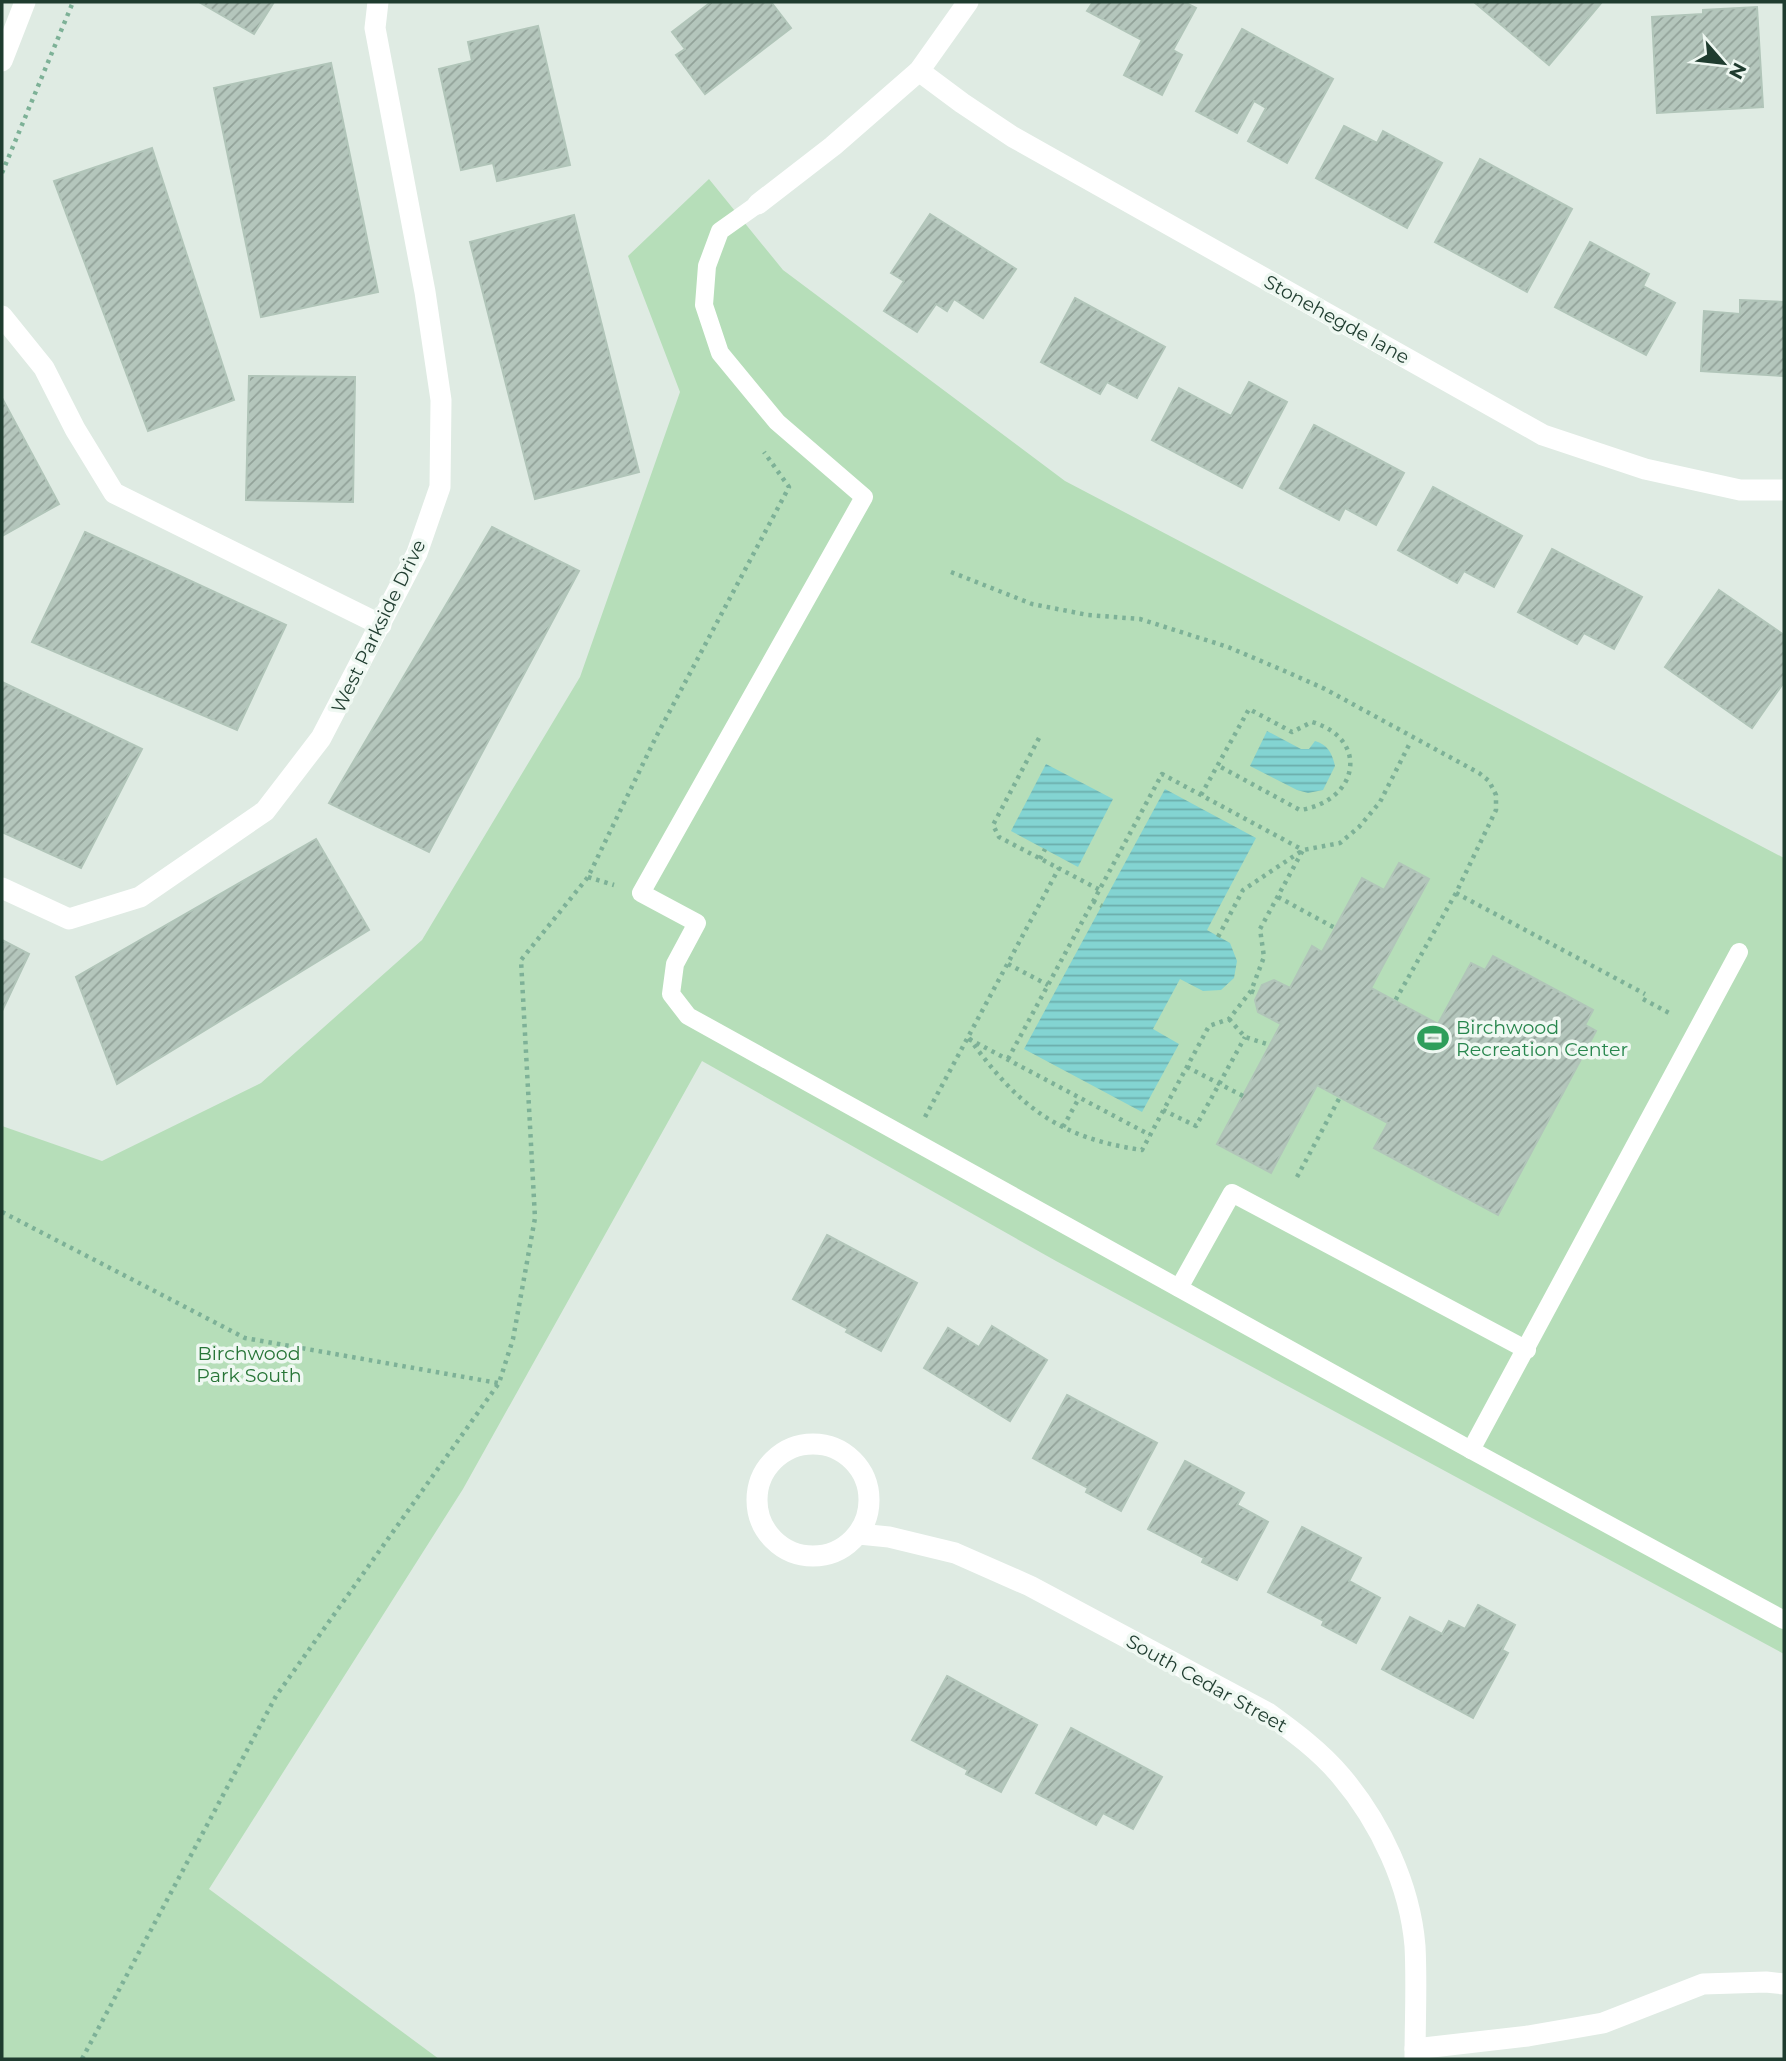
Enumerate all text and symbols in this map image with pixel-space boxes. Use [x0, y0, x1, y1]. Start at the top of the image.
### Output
north arrow [1688, 28, 1758, 98]
text: N [1724, 59, 1751, 83]
street label: Stonehegde lane [1260, 270, 1413, 369]
street label: West Parkside Drive [326, 536, 430, 717]
place label: Birchwood Recreation Center [1456, 1016, 1628, 1061]
sports icon: Birchwood Recreation Center [1416, 1021, 1450, 1055]
park label: Birchwood Park South [196, 1342, 302, 1387]
street label: South Cedar Street [1122, 1630, 1292, 1737]

